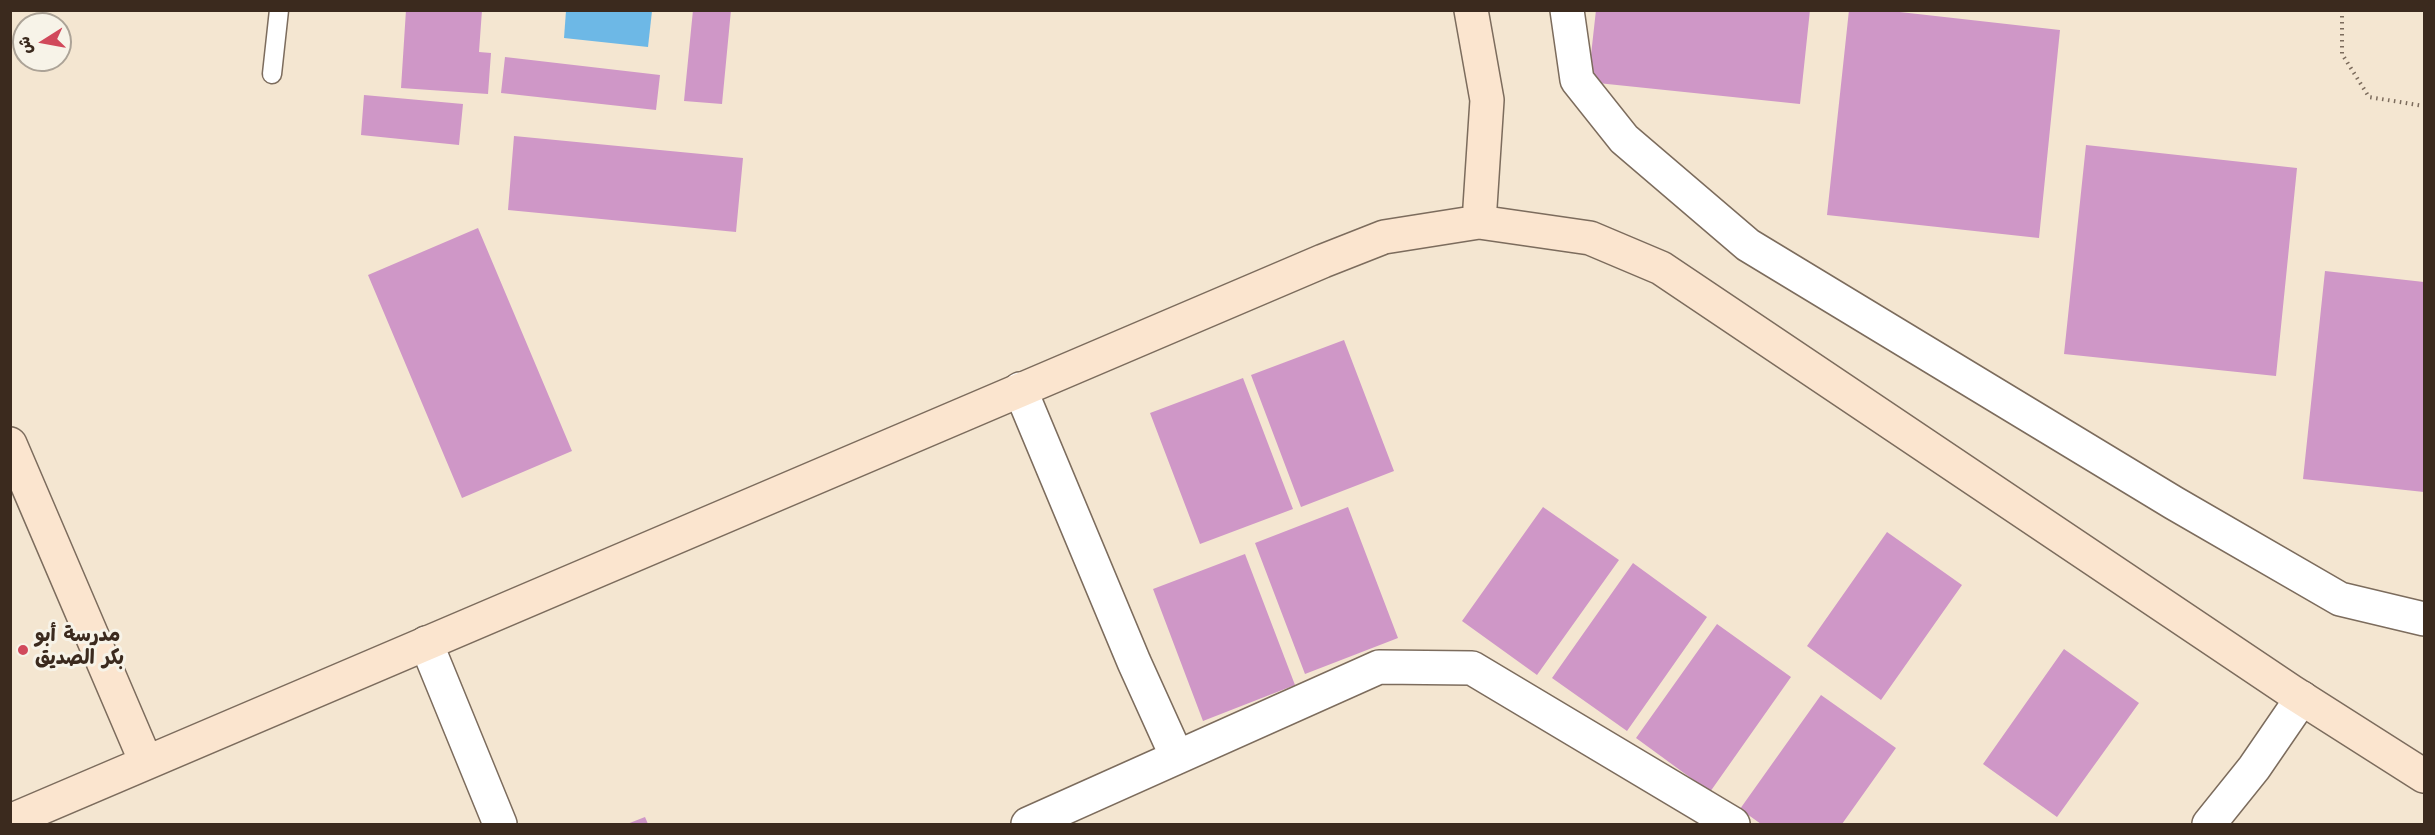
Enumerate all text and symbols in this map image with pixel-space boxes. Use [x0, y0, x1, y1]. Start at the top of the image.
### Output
north arrow [12, 12, 72, 72]
text: ش [12, 34, 40, 56]
place label: مدرسة أبو بكر الصديق [35, 626, 124, 673]
marker: مدرسة أبو بكر الصديق [16, 643, 30, 657]

